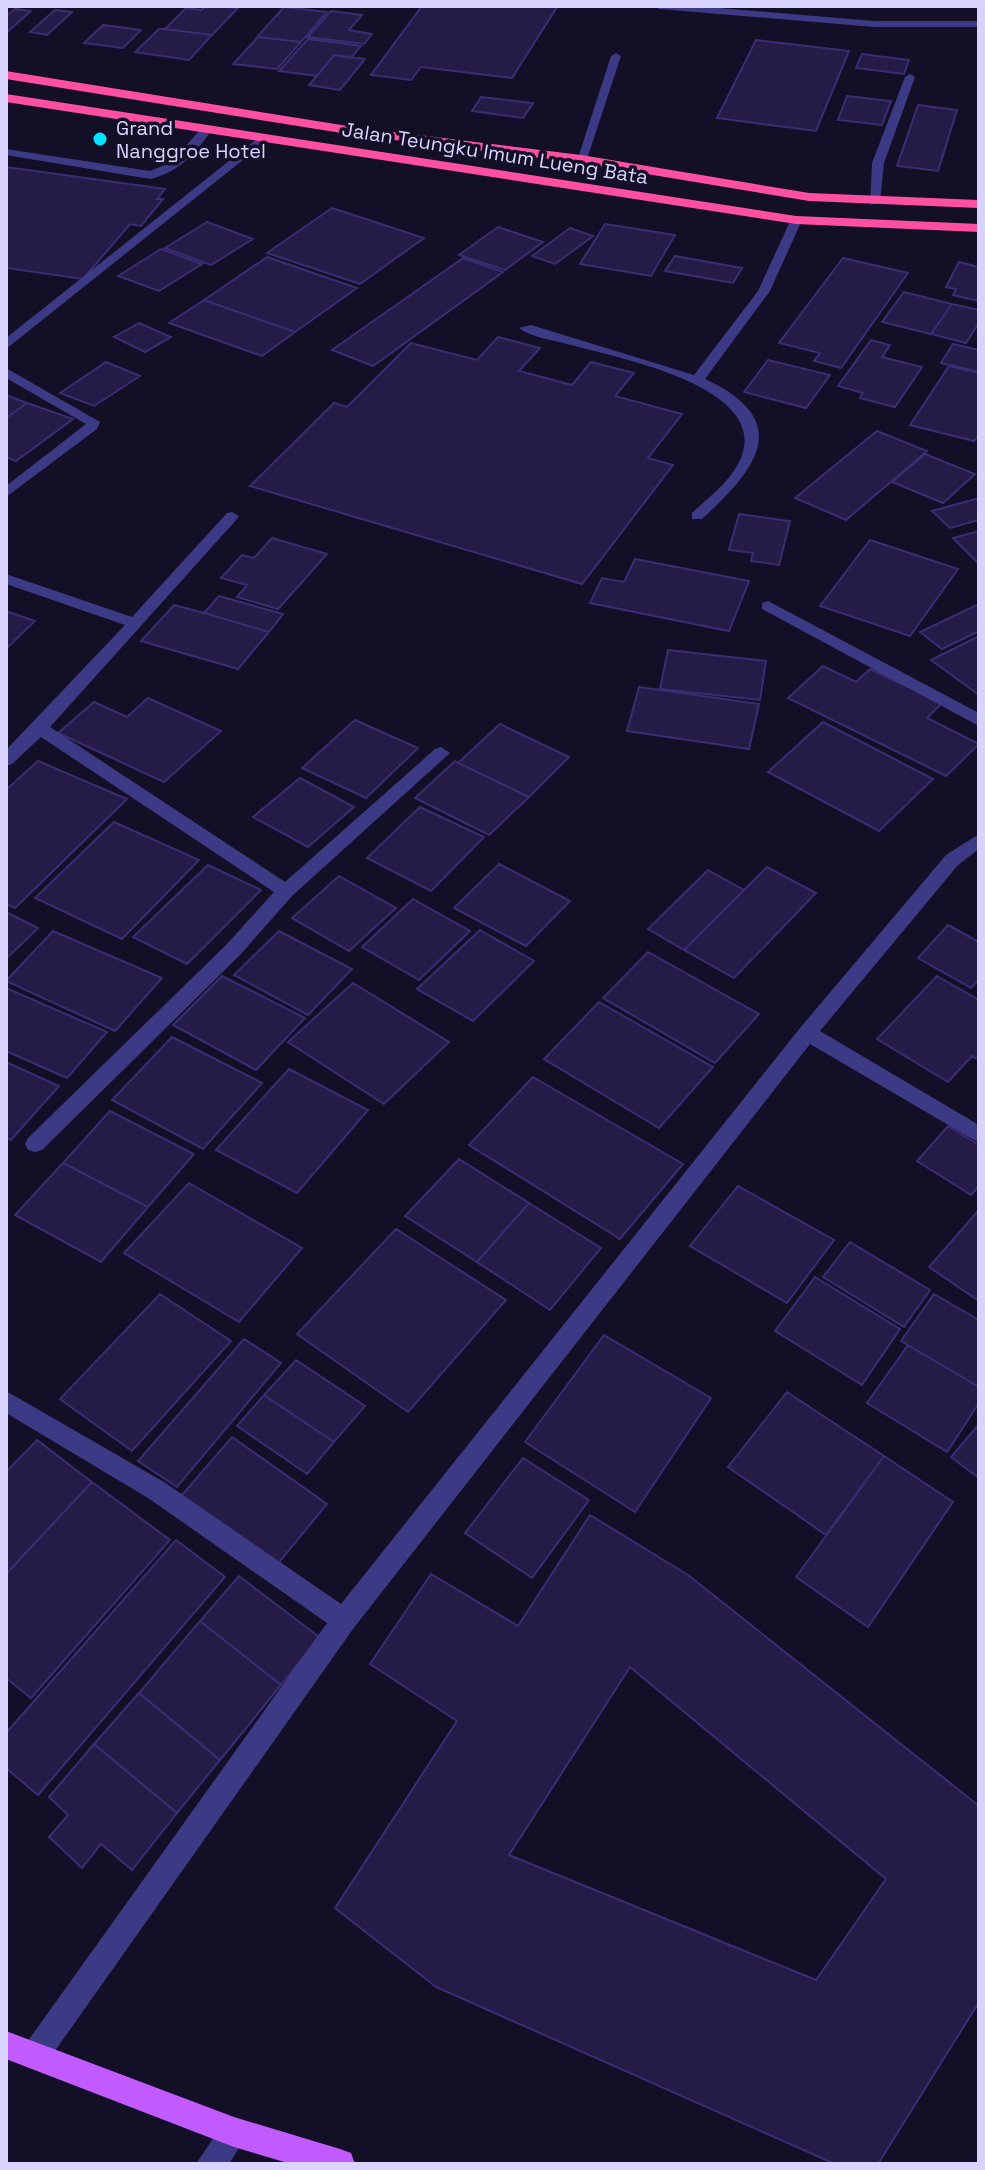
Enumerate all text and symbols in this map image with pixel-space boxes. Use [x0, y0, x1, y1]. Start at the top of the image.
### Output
place label: Grand Nanggroe Hotel [116, 115, 266, 164]
street label: Jalan Teungku Imum Lueng Bata [340, 116, 650, 190]
marker: Grand Nanggroe Hotel [91, 130, 109, 148]

